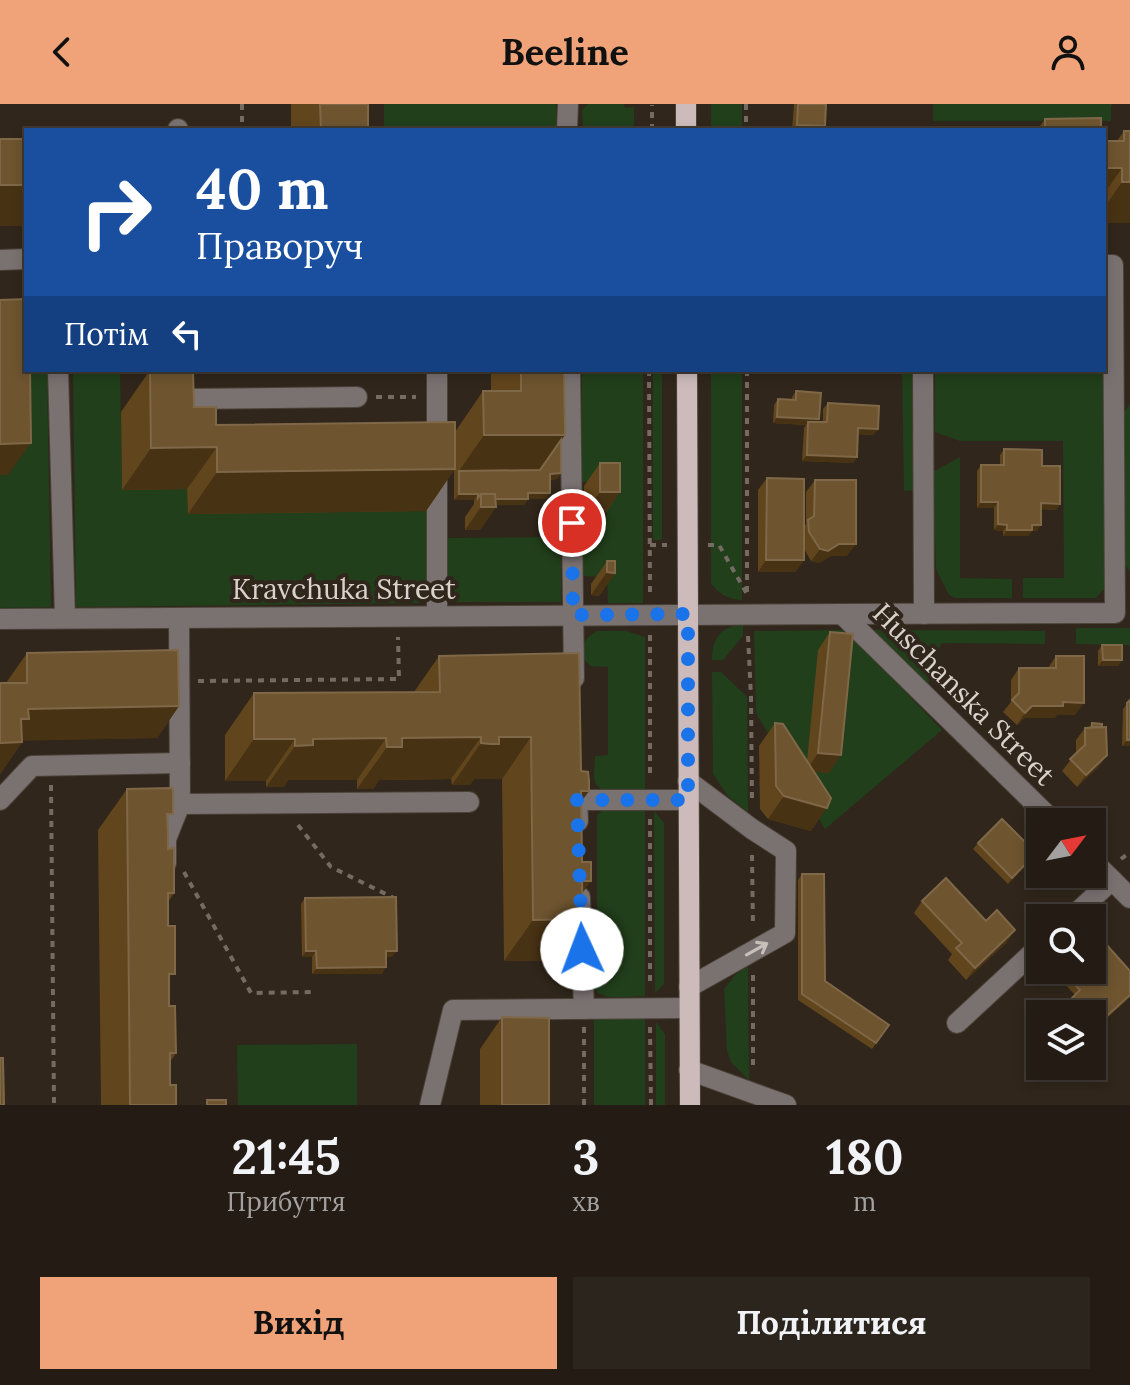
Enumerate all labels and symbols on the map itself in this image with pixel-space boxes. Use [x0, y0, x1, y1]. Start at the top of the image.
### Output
pin [538, 489, 606, 557]
street label: Kravchuka Street [232, 571, 456, 607]
street label: Huschanska Street [865, 595, 1063, 793]
north arrow [1026, 808, 1106, 888]
position arrow [540, 907, 624, 991]
one-way arrow [745, 941, 768, 957]

